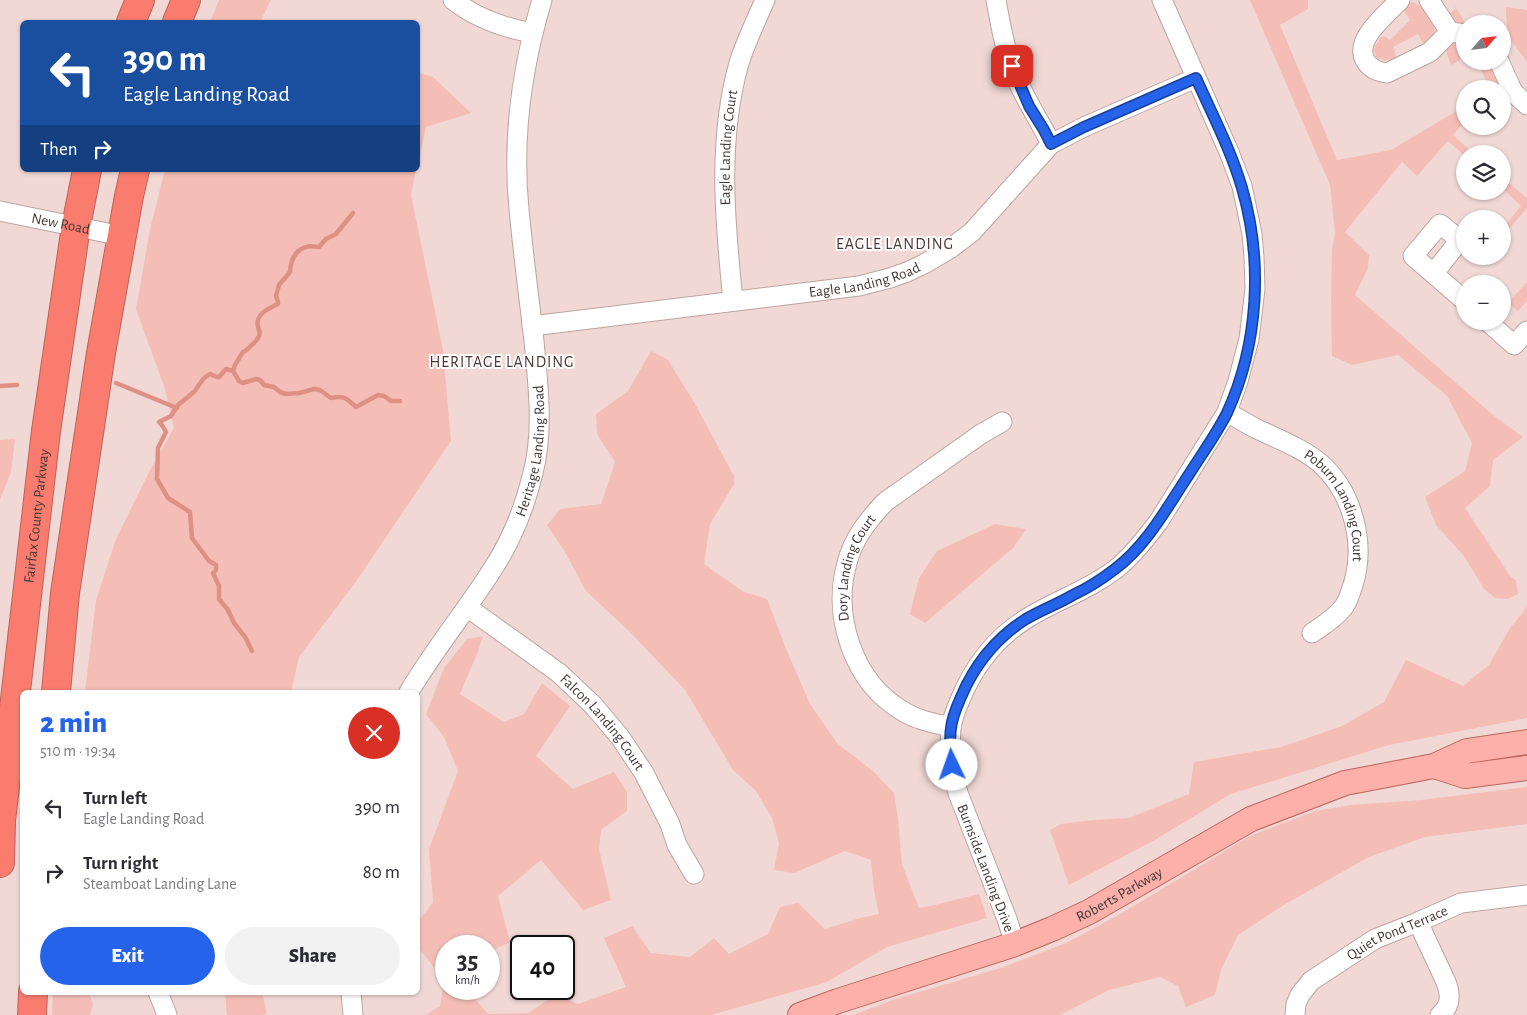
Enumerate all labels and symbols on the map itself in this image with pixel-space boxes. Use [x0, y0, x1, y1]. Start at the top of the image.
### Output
north arrow [1456, 15, 1511, 70]
pin [991, 45, 1033, 87]
street label: Eagle Landing Court [718, 88, 740, 206]
street label: New Road [30, 211, 91, 237]
district label: EAGLE LANDING [836, 236, 954, 252]
street label: Eagle Landing Road [808, 260, 923, 300]
district label: HERITAGE LANDING [429, 354, 575, 370]
street label: Heritage Landing Road [513, 384, 547, 519]
street label: Poburn Landing Court [1301, 447, 1365, 562]
street label: Fairfax County Parkway [22, 448, 52, 584]
street label: Dory Landing Court [835, 512, 879, 622]
street label: Falcon Landing Court [557, 671, 647, 773]
position arrow [925, 738, 977, 790]
street label: Burnside Landing Drive [954, 802, 1017, 934]
street label: Roberts Parkway [1074, 864, 1166, 925]
street label: Quiet Pond Terrace [1344, 903, 1450, 963]
speed limit sign: 40 [510, 935, 575, 1000]

